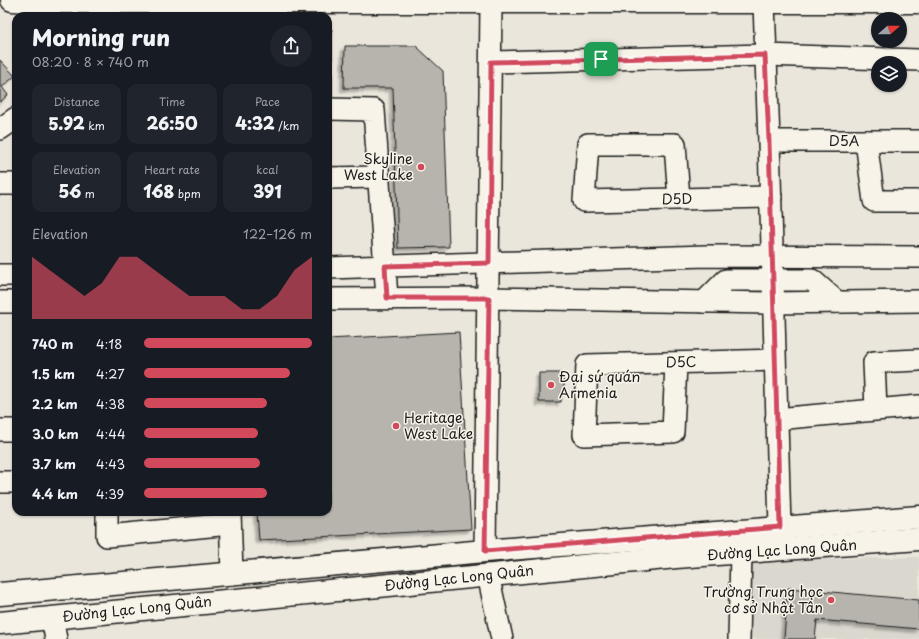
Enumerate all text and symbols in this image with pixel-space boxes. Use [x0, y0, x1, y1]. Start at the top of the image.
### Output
north arrow [871, 12, 907, 48]
map controls [871, 12, 907, 92]
text: Morning run [32, 20, 170, 53]
button: share [270, 25, 312, 67]
pin [584, 42, 618, 76]
icon: arrive [590, 48, 612, 70]
text: 08:20 · 8 × 740 m [32, 52, 149, 71]
button: layers [871, 56, 907, 92]
text: Distance [54, 93, 100, 110]
text: Time [159, 93, 185, 110]
text: Pace [255, 93, 280, 110]
text: 5.92 [48, 110, 85, 136]
text: 26:50 [146, 110, 198, 136]
text: 4:32 [235, 110, 275, 136]
text: km [85, 117, 105, 134]
text: /km [275, 117, 299, 134]
street label: D5A [829, 130, 860, 151]
place label: Skyline West Lake [344, 148, 413, 185]
text: Elevation [53, 161, 100, 178]
text: Heart rate [144, 161, 200, 178]
text: kcal [256, 161, 278, 178]
marker: Skyline West Lake [416, 162, 426, 172]
text: 56 [58, 178, 81, 204]
text: 168 [143, 178, 174, 204]
text: 391 [253, 178, 282, 204]
text: m [81, 185, 95, 202]
text: bpm [174, 185, 201, 202]
street label: D5D [661, 188, 693, 209]
text: Elevation [32, 224, 88, 243]
text: 122–126 m [243, 224, 312, 243]
text: 740 m [32, 334, 73, 353]
text: 4:18 [96, 334, 122, 353]
street label: D5C [665, 351, 697, 372]
text: 1.5 km [32, 364, 75, 383]
text: 4:27 [96, 364, 125, 383]
place label: Đại sứ quán Armenia [559, 366, 640, 403]
marker: Đại sứ quán Armenia [546, 380, 556, 390]
text: 2.2 km [32, 394, 78, 413]
text: 4:38 [96, 394, 125, 413]
place label: Heritage West Lake [404, 407, 473, 444]
marker: Heritage West Lake [391, 421, 401, 431]
text: 3.0 km [32, 424, 79, 443]
text: 4:44 [96, 424, 126, 443]
text: 3.7 km [32, 454, 76, 473]
text: 4:43 [96, 454, 125, 473]
text: 4.4 km [32, 484, 78, 503]
text: 4:39 [96, 484, 124, 503]
street label: Đường Lạc Long Quân [706, 534, 858, 565]
street label: Đường Lạc Long Quân [383, 559, 535, 596]
place label: Trường Trung học cơ sở Nhật Tân [703, 581, 823, 618]
street label: Đường Lạc Long Quân [61, 590, 213, 627]
marker: Trường Trung học cơ sở Nhật Tân [826, 595, 836, 605]

